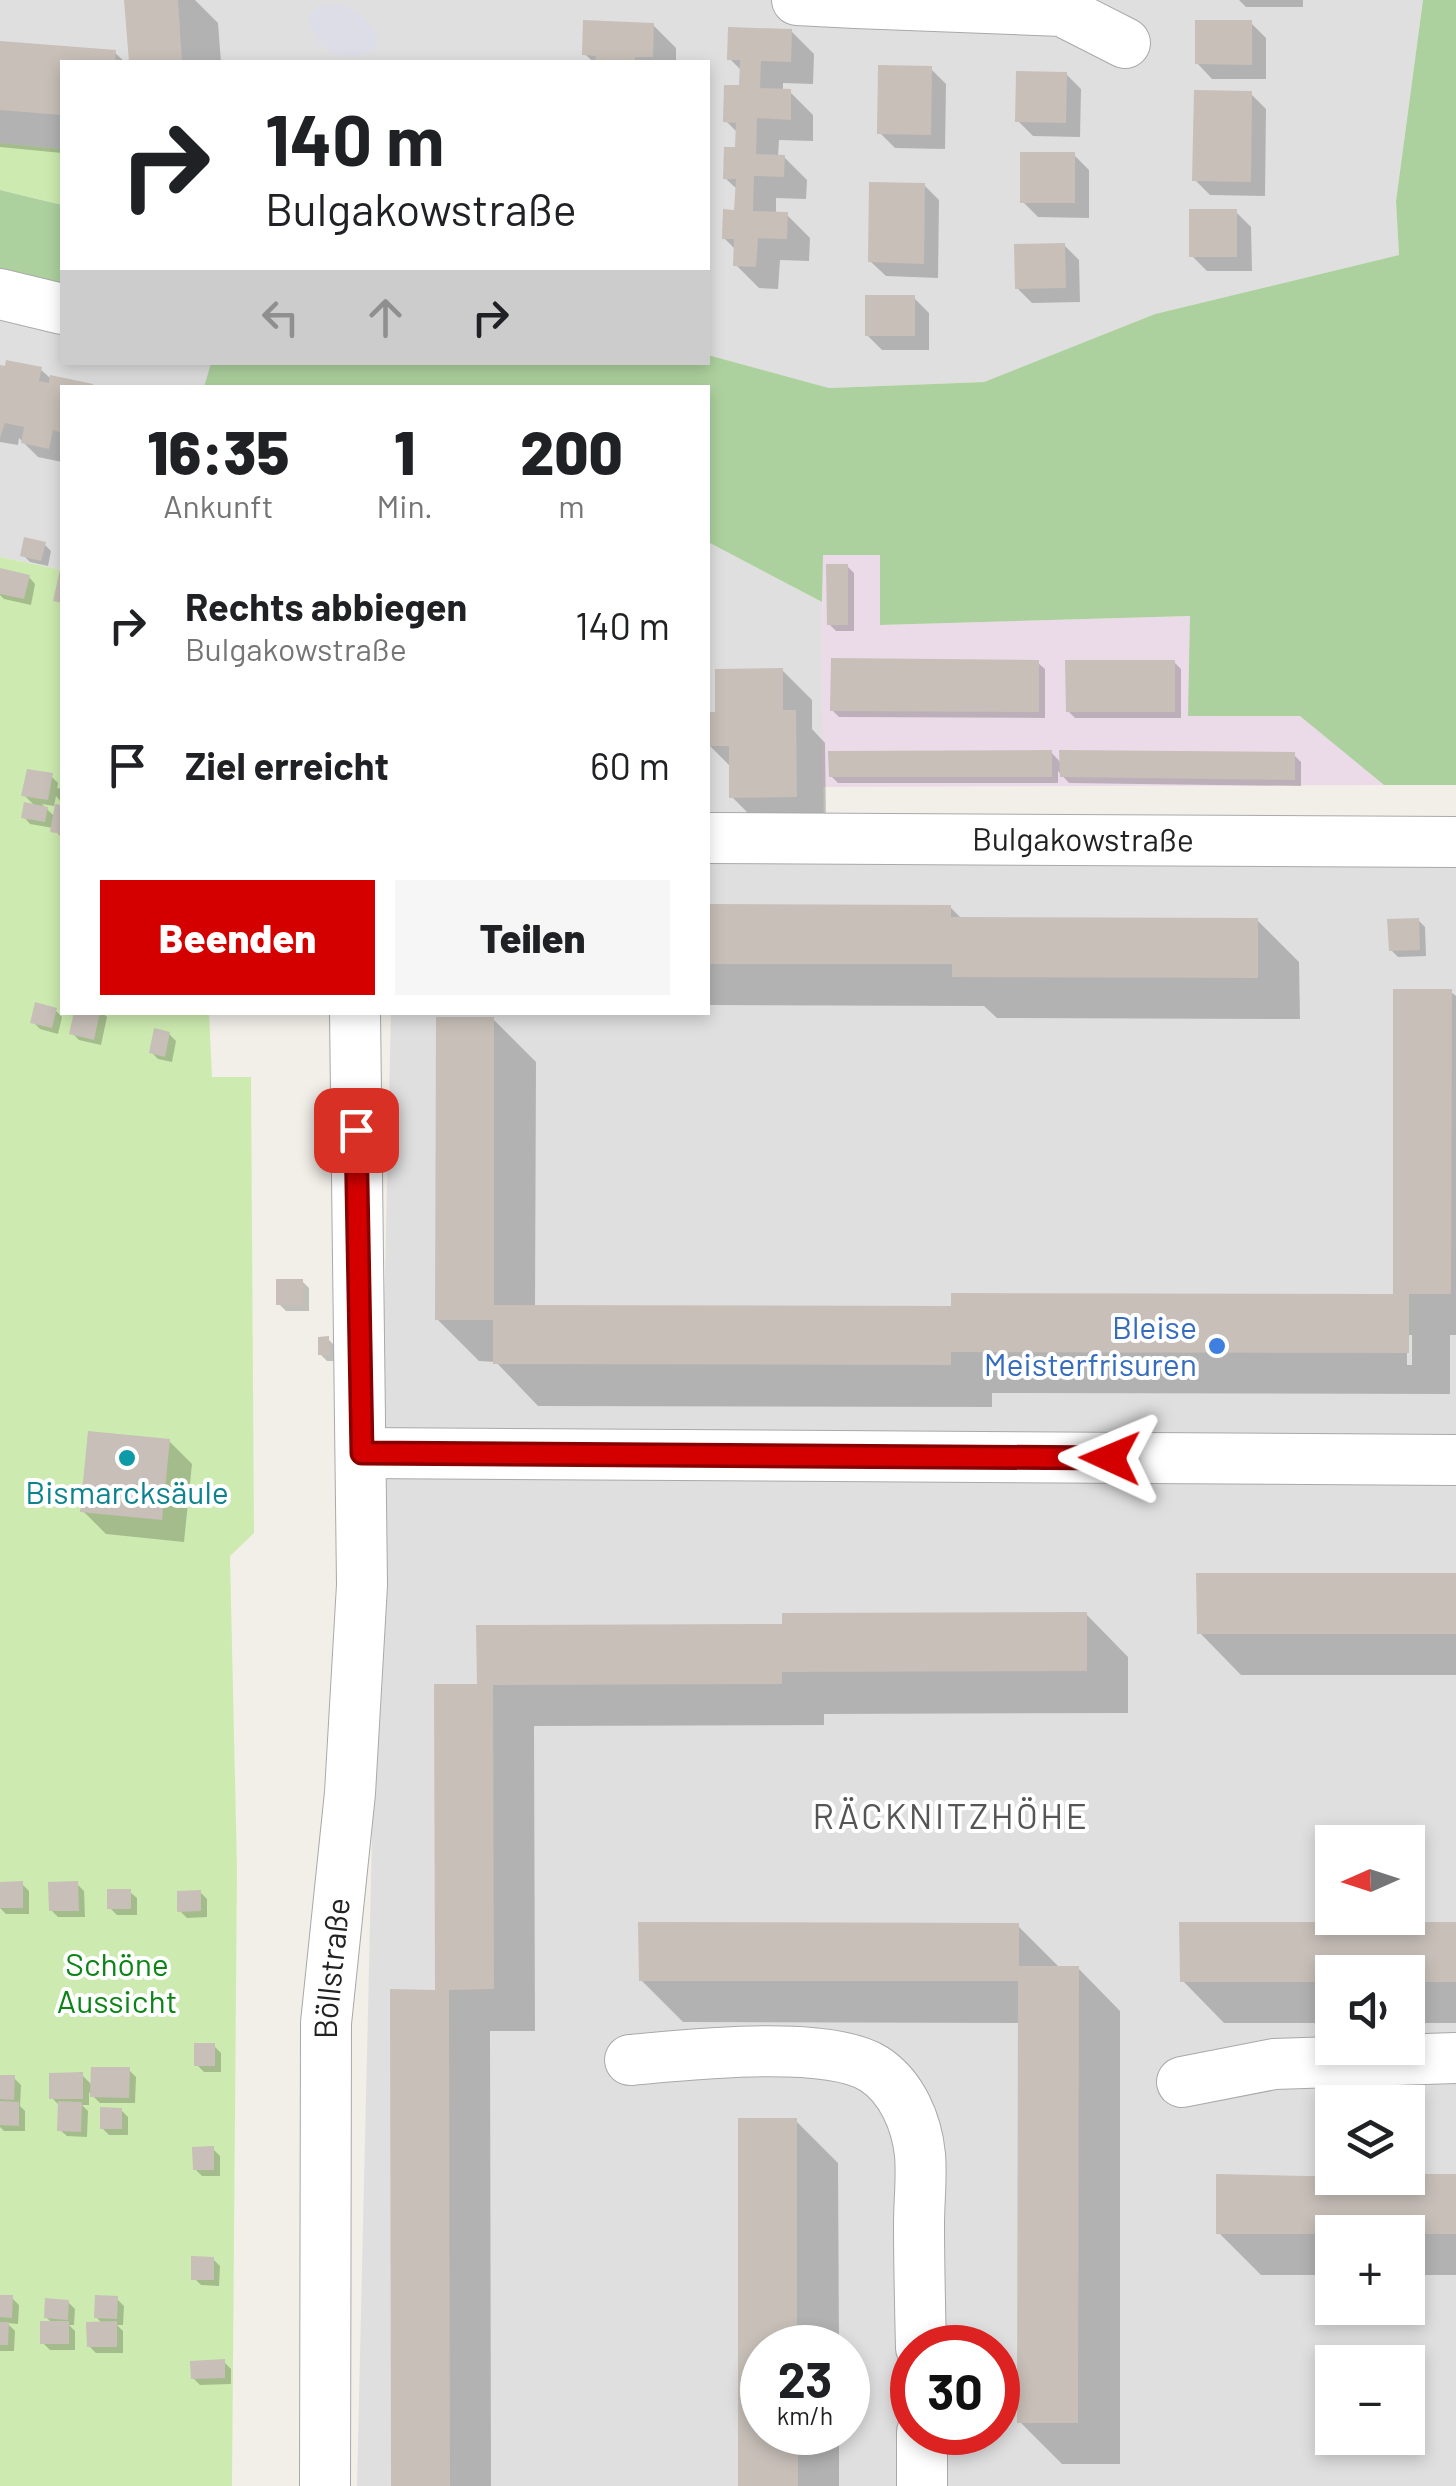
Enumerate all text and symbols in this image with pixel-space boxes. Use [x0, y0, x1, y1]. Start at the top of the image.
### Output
text: 140 m [265, 96, 444, 180]
icon: right [100, 100, 230, 230]
text: Bulgakowstraße [265, 181, 577, 235]
icon: left [253, 290, 308, 345]
icon: ahead [358, 290, 413, 345]
icon: right [463, 290, 518, 345]
text: 16:35 [147, 415, 289, 487]
text: 1 [394, 415, 415, 487]
text: 200 [520, 415, 623, 487]
text: Ankunft [163, 486, 273, 524]
text: Min. [376, 486, 433, 524]
text: m [558, 486, 585, 524]
text: Rechts abbiegen [185, 583, 467, 629]
icon: right [100, 598, 155, 653]
text: 140 m [575, 602, 670, 648]
text: Bulgakowstraße [185, 629, 407, 667]
icon: arrive [100, 738, 155, 793]
text: Ziel erreicht [185, 742, 389, 788]
text: 60 m [590, 742, 670, 788]
street label: Bulgakowstraße [972, 818, 1194, 858]
button: Beenden [100, 880, 375, 995]
button: Teilen [395, 880, 670, 995]
pin [314, 1088, 399, 1173]
icon: arrive [329, 1103, 384, 1158]
place label: Bleise Meisterfrisuren [984, 1307, 1197, 1382]
marker: Bleise Meisterfrisuren [1206, 1335, 1228, 1357]
position arrow [1058, 1406, 1162, 1510]
marker: Bismarcksäule [116, 1447, 138, 1469]
place label: Bismarcksäule [25, 1472, 229, 1510]
district label: RÄCKNITZHÖHE [813, 1794, 1089, 1836]
north arrow [1315, 1825, 1425, 1935]
map controls [1315, 1825, 1425, 2455]
street label: Böllstraße [305, 1896, 356, 2039]
park label: Schöne Aussicht [57, 1944, 177, 2019]
button: sound [1315, 1955, 1425, 2065]
button: layers [1315, 2085, 1425, 2195]
button: + [1315, 2215, 1425, 2325]
speed limit sign: 30 [890, 2325, 1020, 2455]
button: − [1315, 2345, 1425, 2455]
text: 23 [778, 2348, 832, 2408]
text: km/h [777, 2400, 833, 2430]

